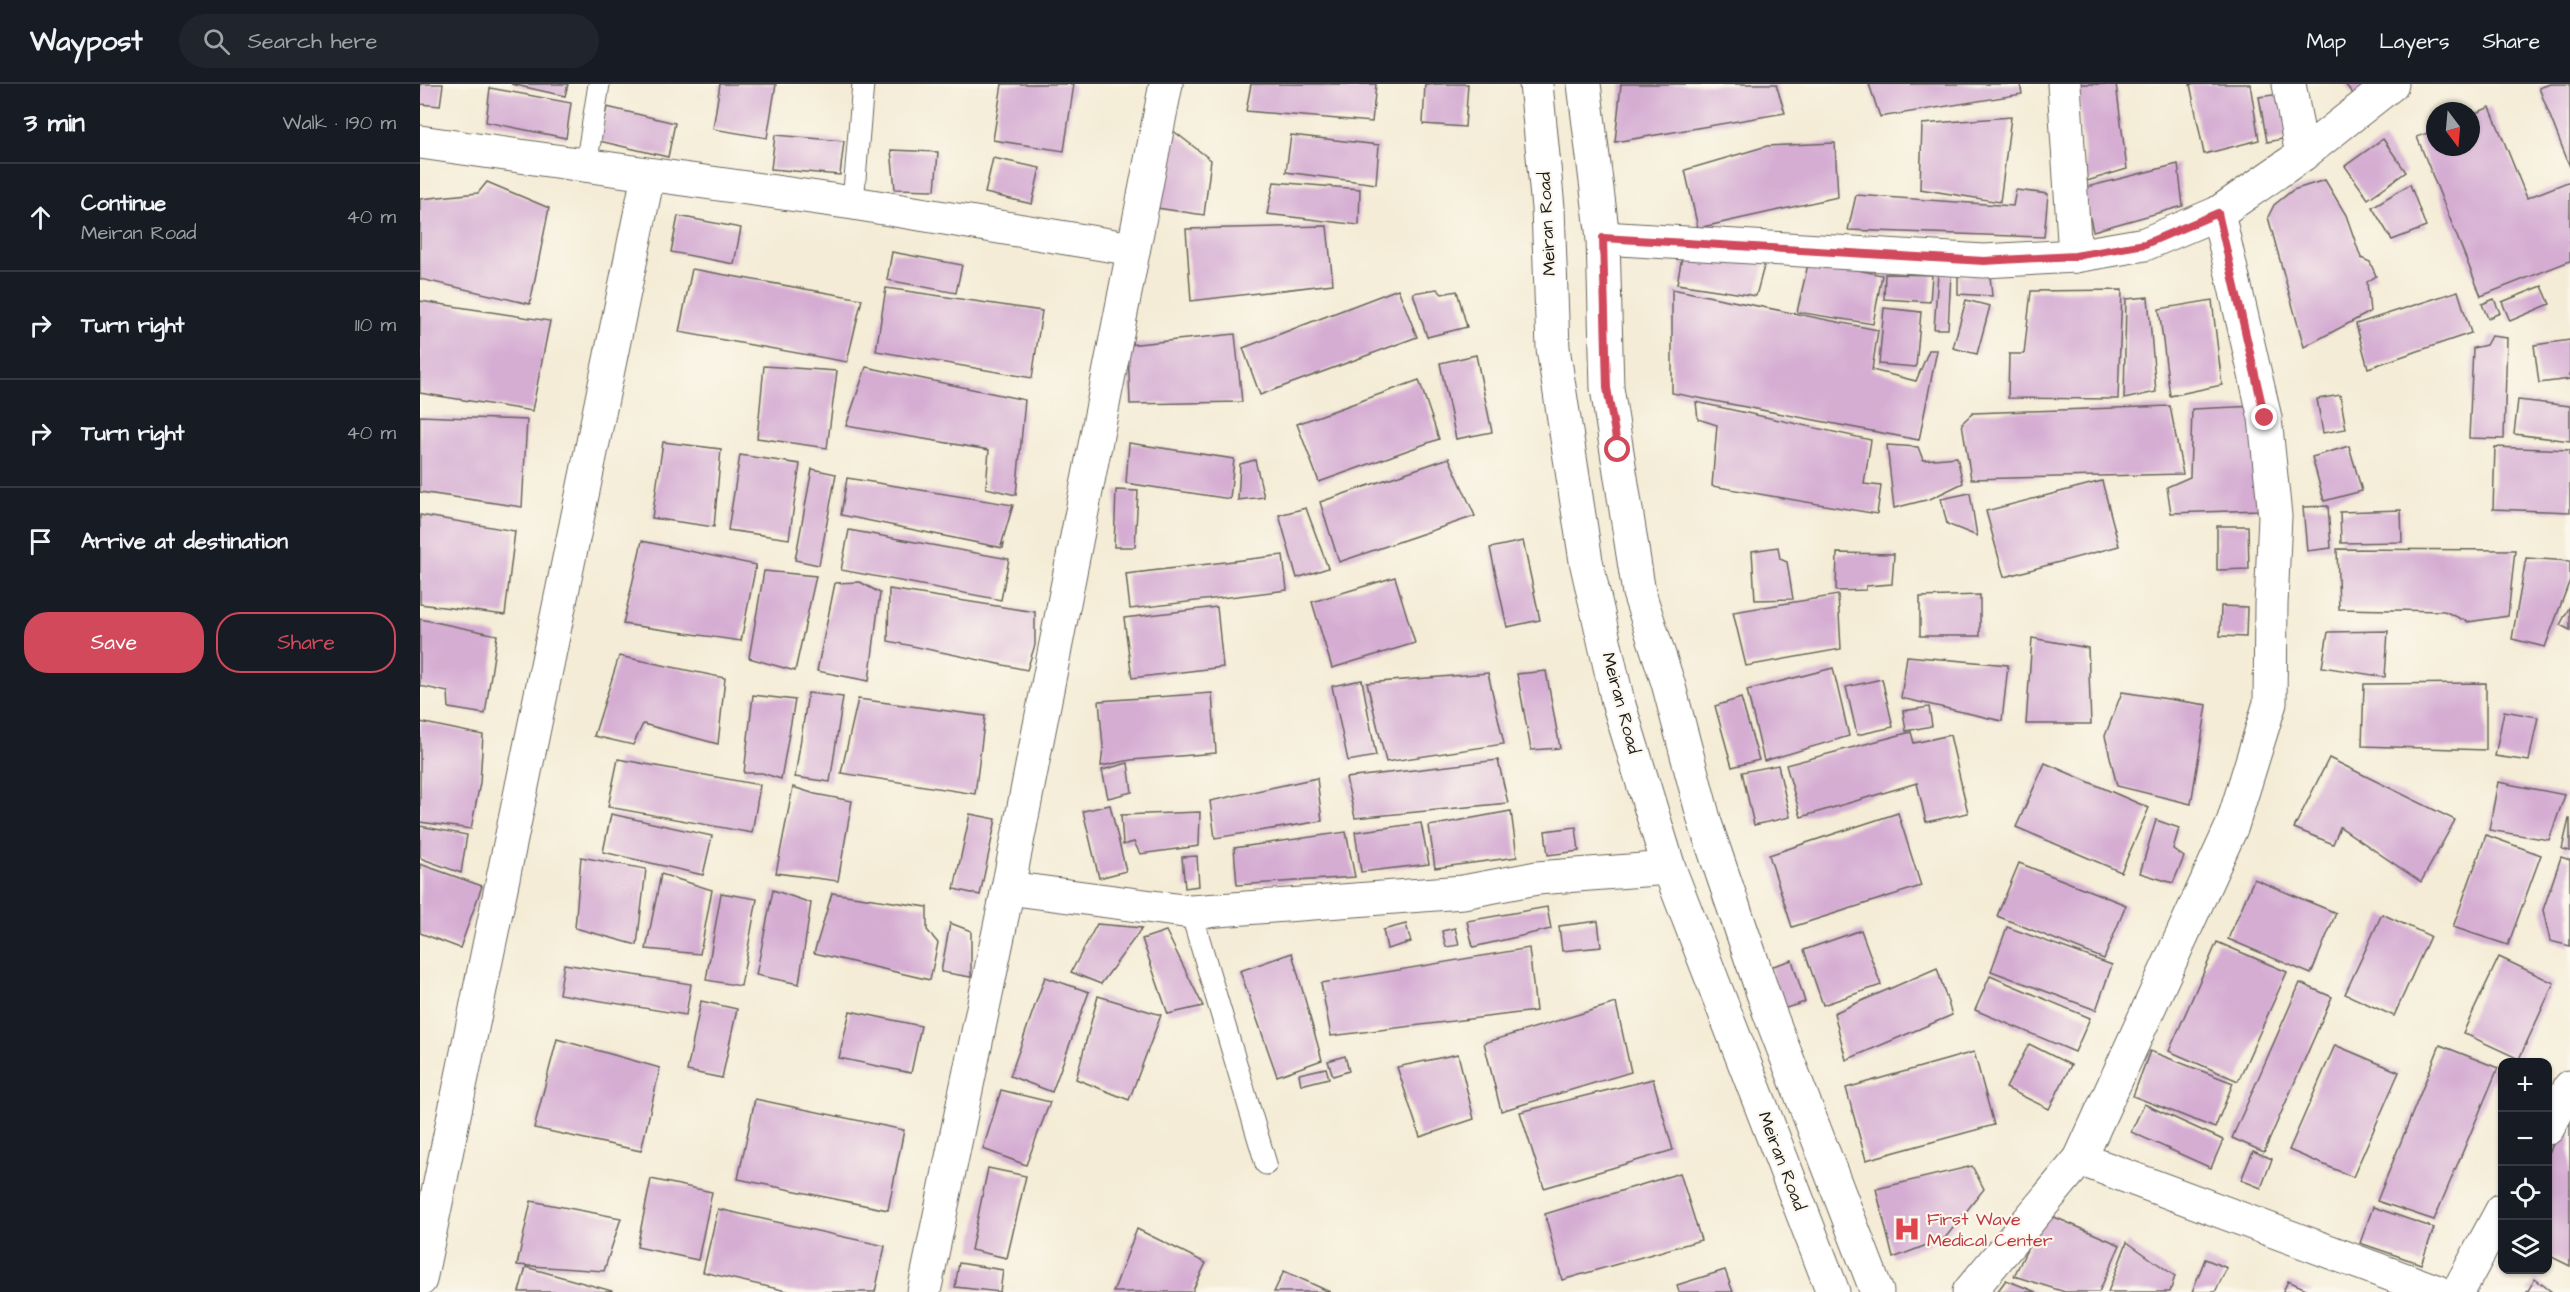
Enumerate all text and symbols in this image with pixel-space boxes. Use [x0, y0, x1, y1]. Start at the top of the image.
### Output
search box [179, 14, 599, 68]
text: Waypost [30, 22, 143, 61]
icon: search [200, 25, 233, 58]
text: Search here [248, 26, 378, 57]
text: Map [2306, 27, 2346, 56]
text: Layers [2379, 27, 2449, 56]
text: Share [2482, 27, 2540, 56]
north arrow [2426, 102, 2480, 156]
text: 3 min [24, 105, 85, 141]
text: Walk · 190 m [283, 109, 396, 137]
street label: Meiran Road [1532, 171, 1562, 277]
text: Continue [81, 188, 166, 219]
icon: ahead [24, 201, 57, 234]
text: 40 m [346, 203, 396, 231]
text: Meiran Road [81, 219, 197, 247]
icon: right [24, 309, 57, 342]
text: Turn right [81, 310, 184, 341]
text: 110 m [355, 311, 396, 339]
route end [2251, 404, 2277, 430]
icon: right [24, 417, 57, 450]
text: Turn right [81, 418, 184, 449]
text: 40 m [346, 419, 396, 447]
route start [1604, 436, 1630, 462]
icon: arrive [24, 525, 57, 558]
text: Arrive at destination [81, 526, 288, 557]
button: Save [24, 612, 204, 673]
button: Share [216, 612, 396, 673]
street label: Meiran Road [1595, 650, 1647, 756]
map controls [2498, 1058, 2552, 1274]
button: + [2498, 1058, 2552, 1112]
street label: Meiran Road [1752, 1108, 1812, 1214]
button: − [2498, 1112, 2552, 1166]
button: locate [2498, 1166, 2552, 1220]
place label: First Wave Medical Center [1927, 1207, 2053, 1253]
hospital icon: First Wave Medical Center [1892, 1214, 1922, 1244]
button: layers [2498, 1220, 2552, 1274]

